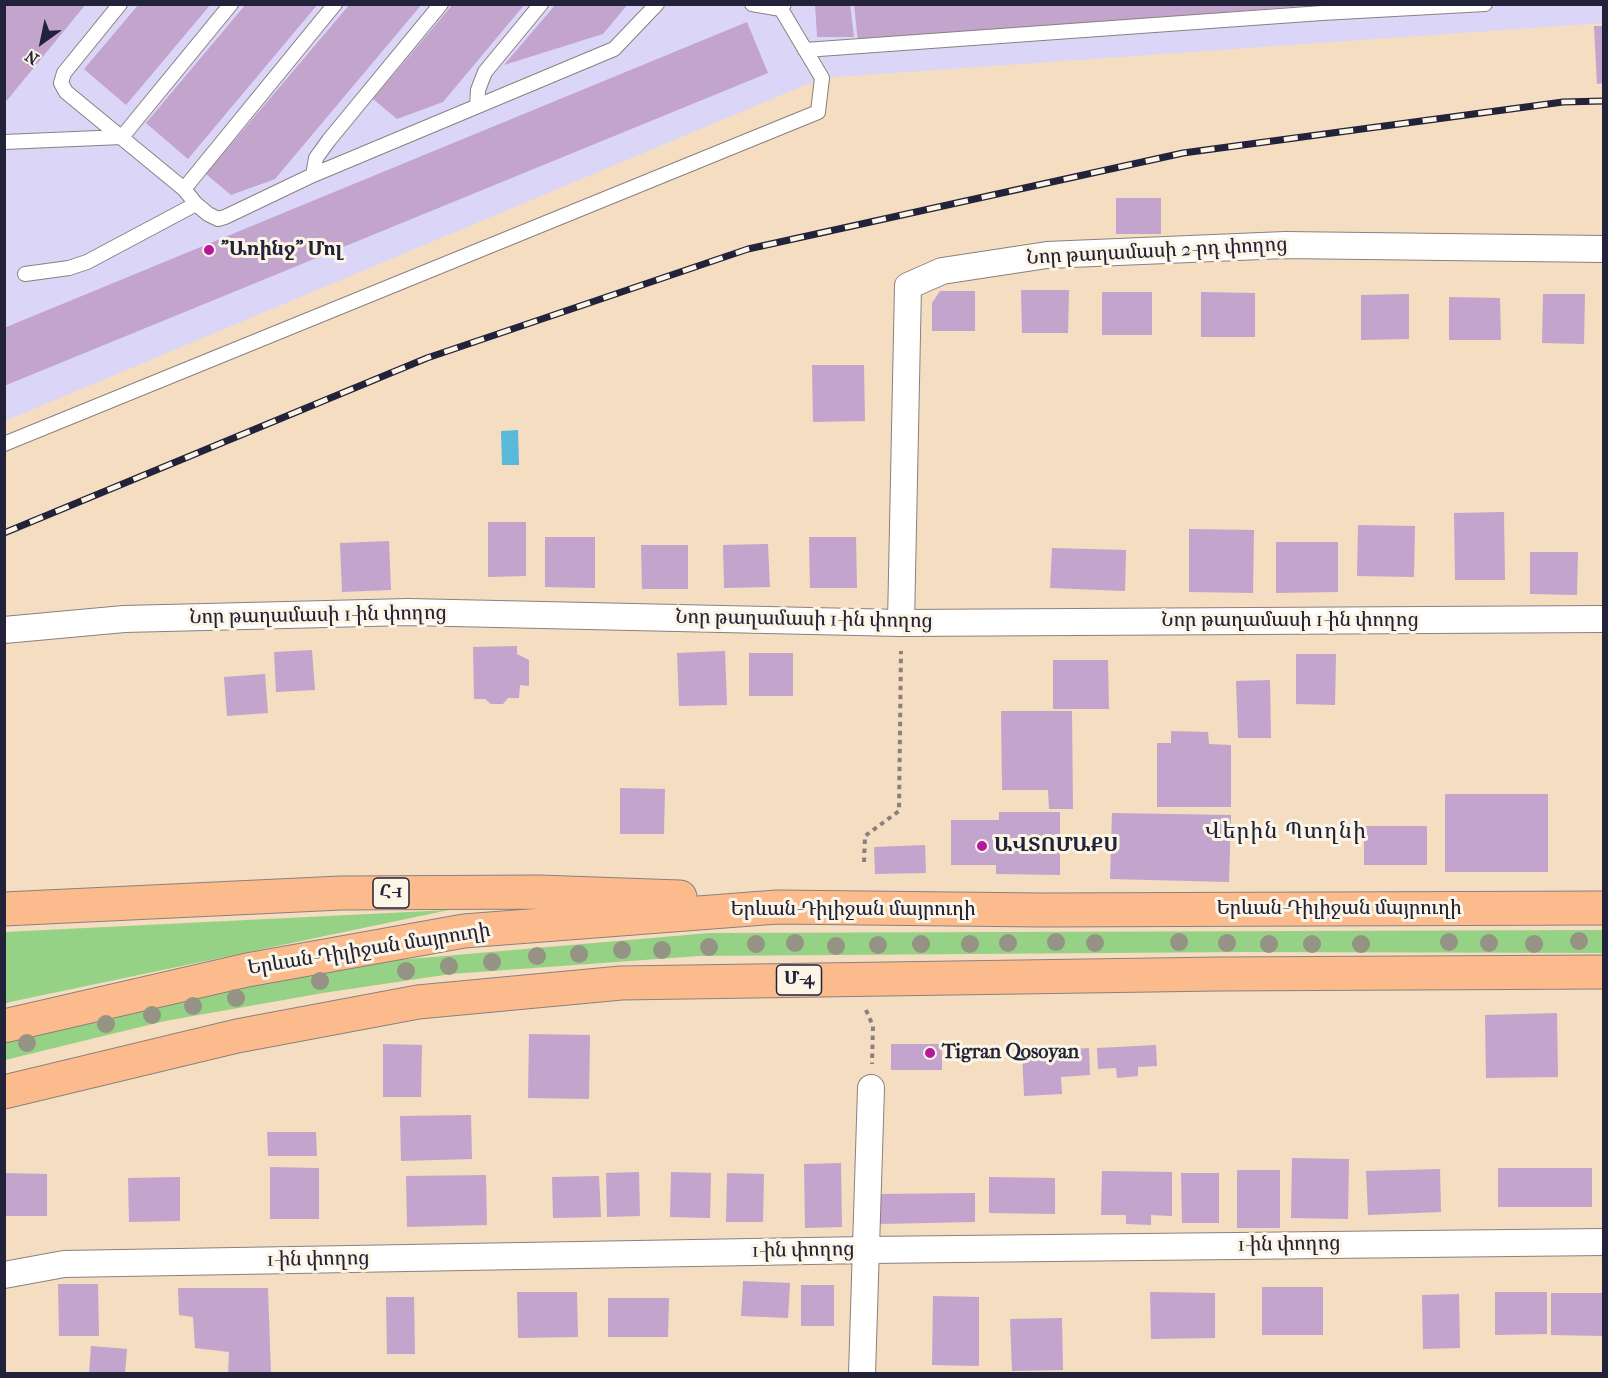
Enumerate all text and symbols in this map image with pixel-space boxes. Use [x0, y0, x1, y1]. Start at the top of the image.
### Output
north arrow [12, 12, 72, 72]
text: N [22, 46, 42, 69]
street label: Նոր թաղամասի 2-րդ փողոց [1026, 233, 1288, 271]
place label: "Առինջ" Մոլ [221, 238, 343, 262]
marker: "Առինջ" Մոլ [202, 243, 216, 257]
street label: Նոր թաղամասի 1-ին փողոց [189, 602, 447, 630]
street label: Նոր թաղամասի 1-ին փողոց [675, 606, 933, 634]
street label: Նոր թաղամասի 1-ին փողոց [1161, 609, 1419, 633]
district label: Վերին Պտղնի [1205, 820, 1367, 846]
place label: ԱՎՏՈՄԱՔՍ [994, 834, 1118, 858]
marker: ԱՎՏՈՄԱՔՍ [975, 839, 989, 853]
road number: Հ-1 [373, 878, 409, 908]
street label: Երևան-Դիլիջան մայրուղի [1216, 897, 1462, 921]
street label: Երևան-Դիլիջան մայրուղի [730, 898, 976, 922]
street label: Երևան-Դիլիջան մայրուղի [246, 919, 492, 981]
road number: Մ-4 [776, 965, 822, 995]
place label: Tigran Qosoyan [942, 1041, 1079, 1065]
marker: Tigran Qosoyan [923, 1046, 937, 1060]
street label: 1-ին փողոց [1237, 1232, 1341, 1258]
street label: 1-ին փողոց [751, 1238, 855, 1264]
street label: 1-ին փողոց [266, 1247, 370, 1273]

